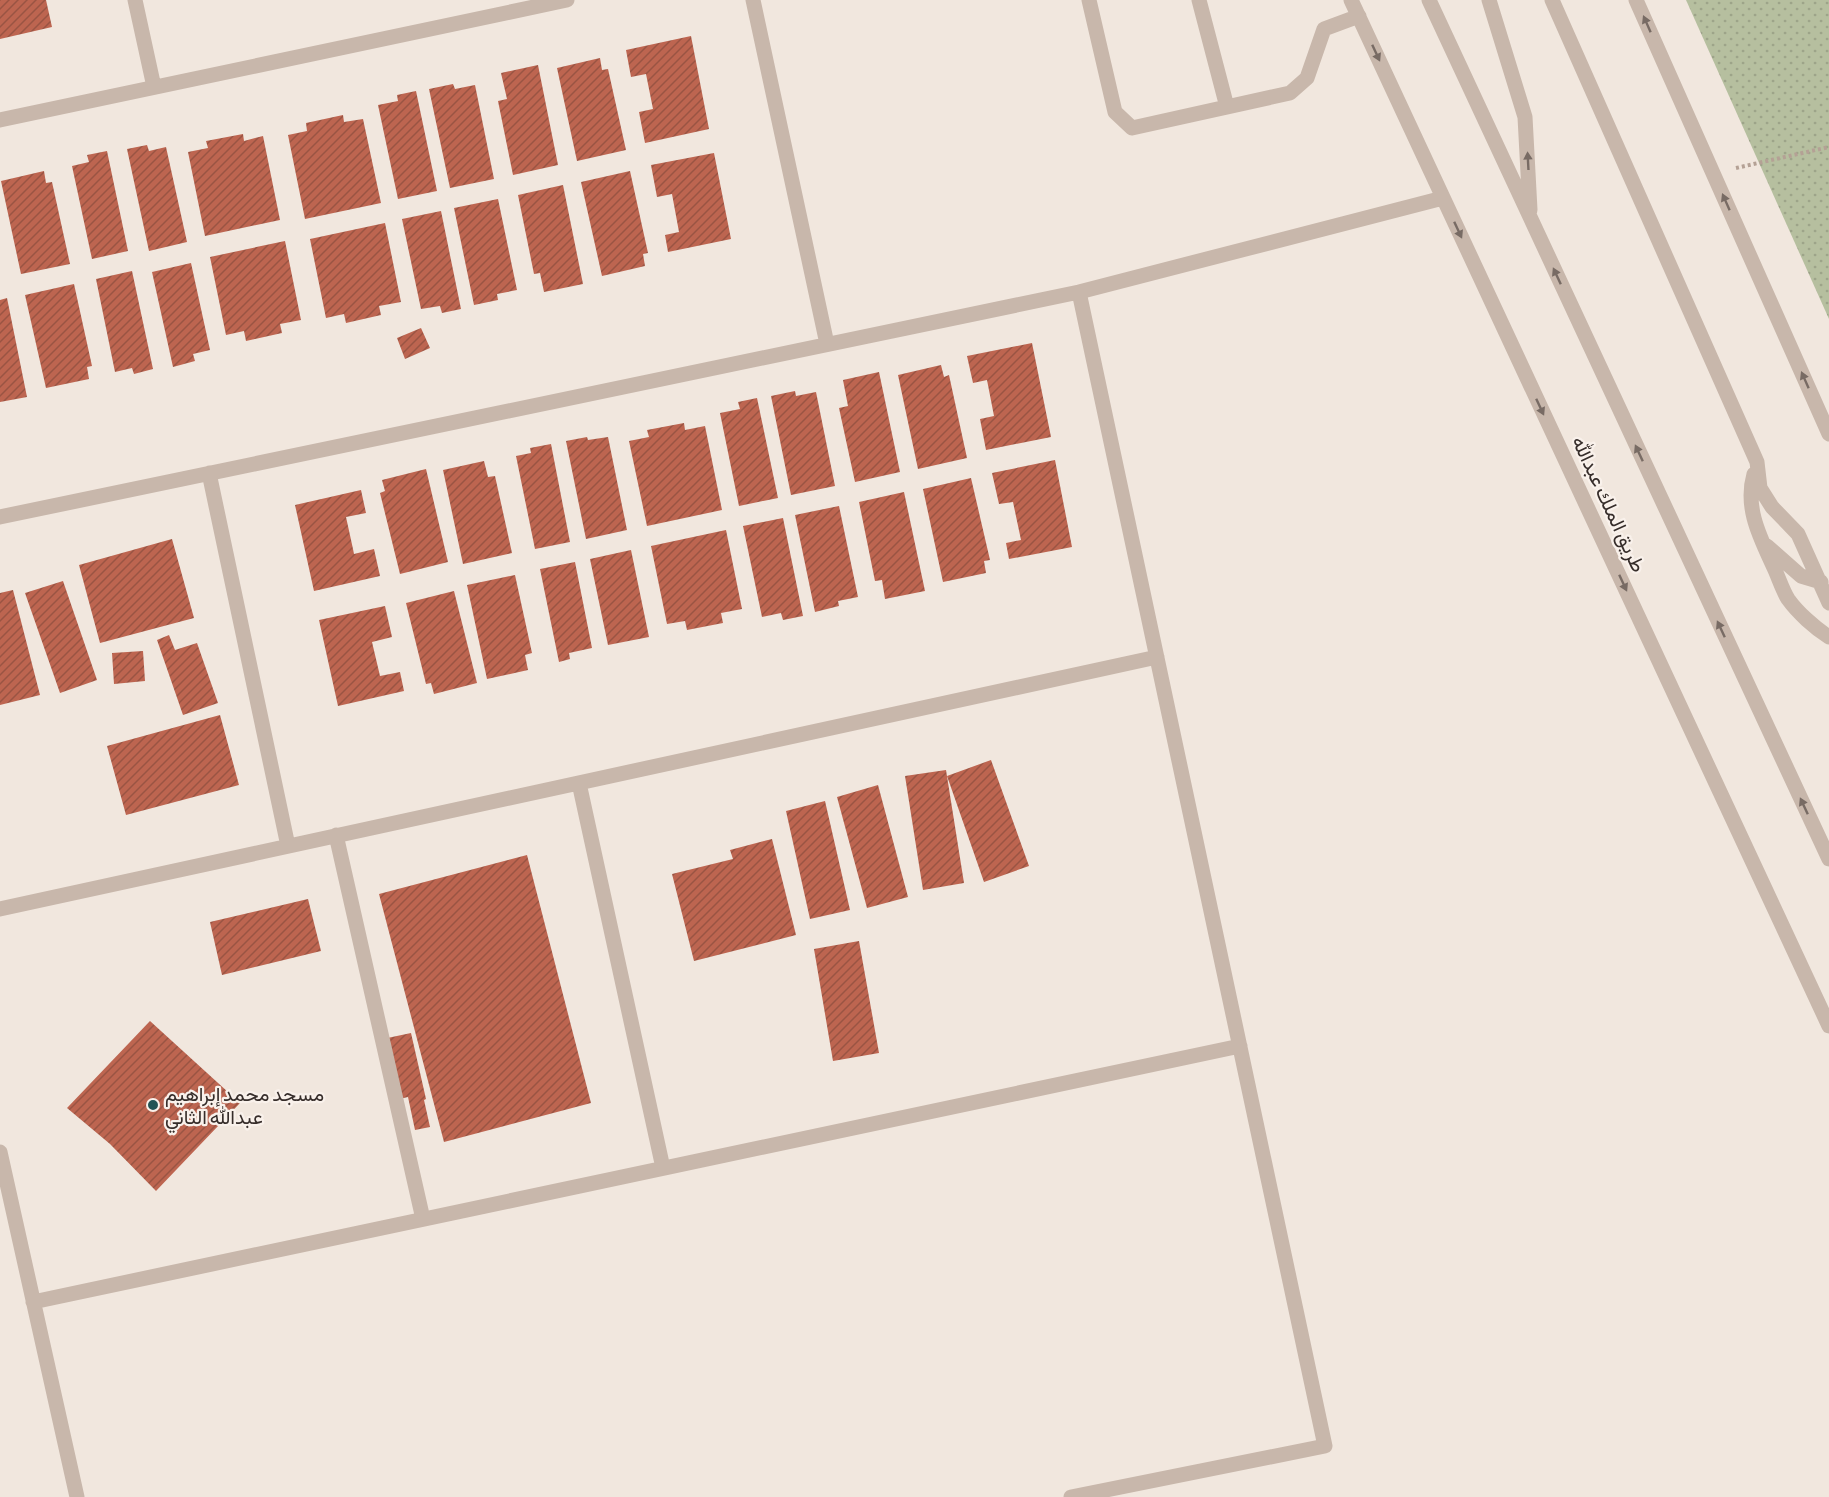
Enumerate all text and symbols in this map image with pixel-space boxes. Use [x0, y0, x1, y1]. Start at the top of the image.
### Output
one-way arrow [1642, 14, 1652, 32]
one-way arrow [1371, 45, 1380, 62]
one-way arrow [1523, 152, 1532, 171]
one-way arrow [1721, 193, 1730, 211]
one-way arrow [1454, 221, 1463, 238]
one-way arrow [1552, 266, 1562, 284]
one-way arrow [1801, 372, 1810, 389]
one-way arrow [1536, 398, 1545, 415]
street label: طريق الملك عبدالله [1566, 432, 1651, 576]
one-way arrow [1635, 444, 1644, 461]
one-way arrow [1618, 575, 1627, 592]
one-way arrow [1717, 621, 1726, 638]
one-way arrow [1799, 798, 1808, 815]
place label: مسجد محمد إبراهيم عبدالله الثاني [165, 1082, 324, 1134]
marker: مسجد محمد إبراهيم عبدالله الثاني [146, 1098, 160, 1112]

